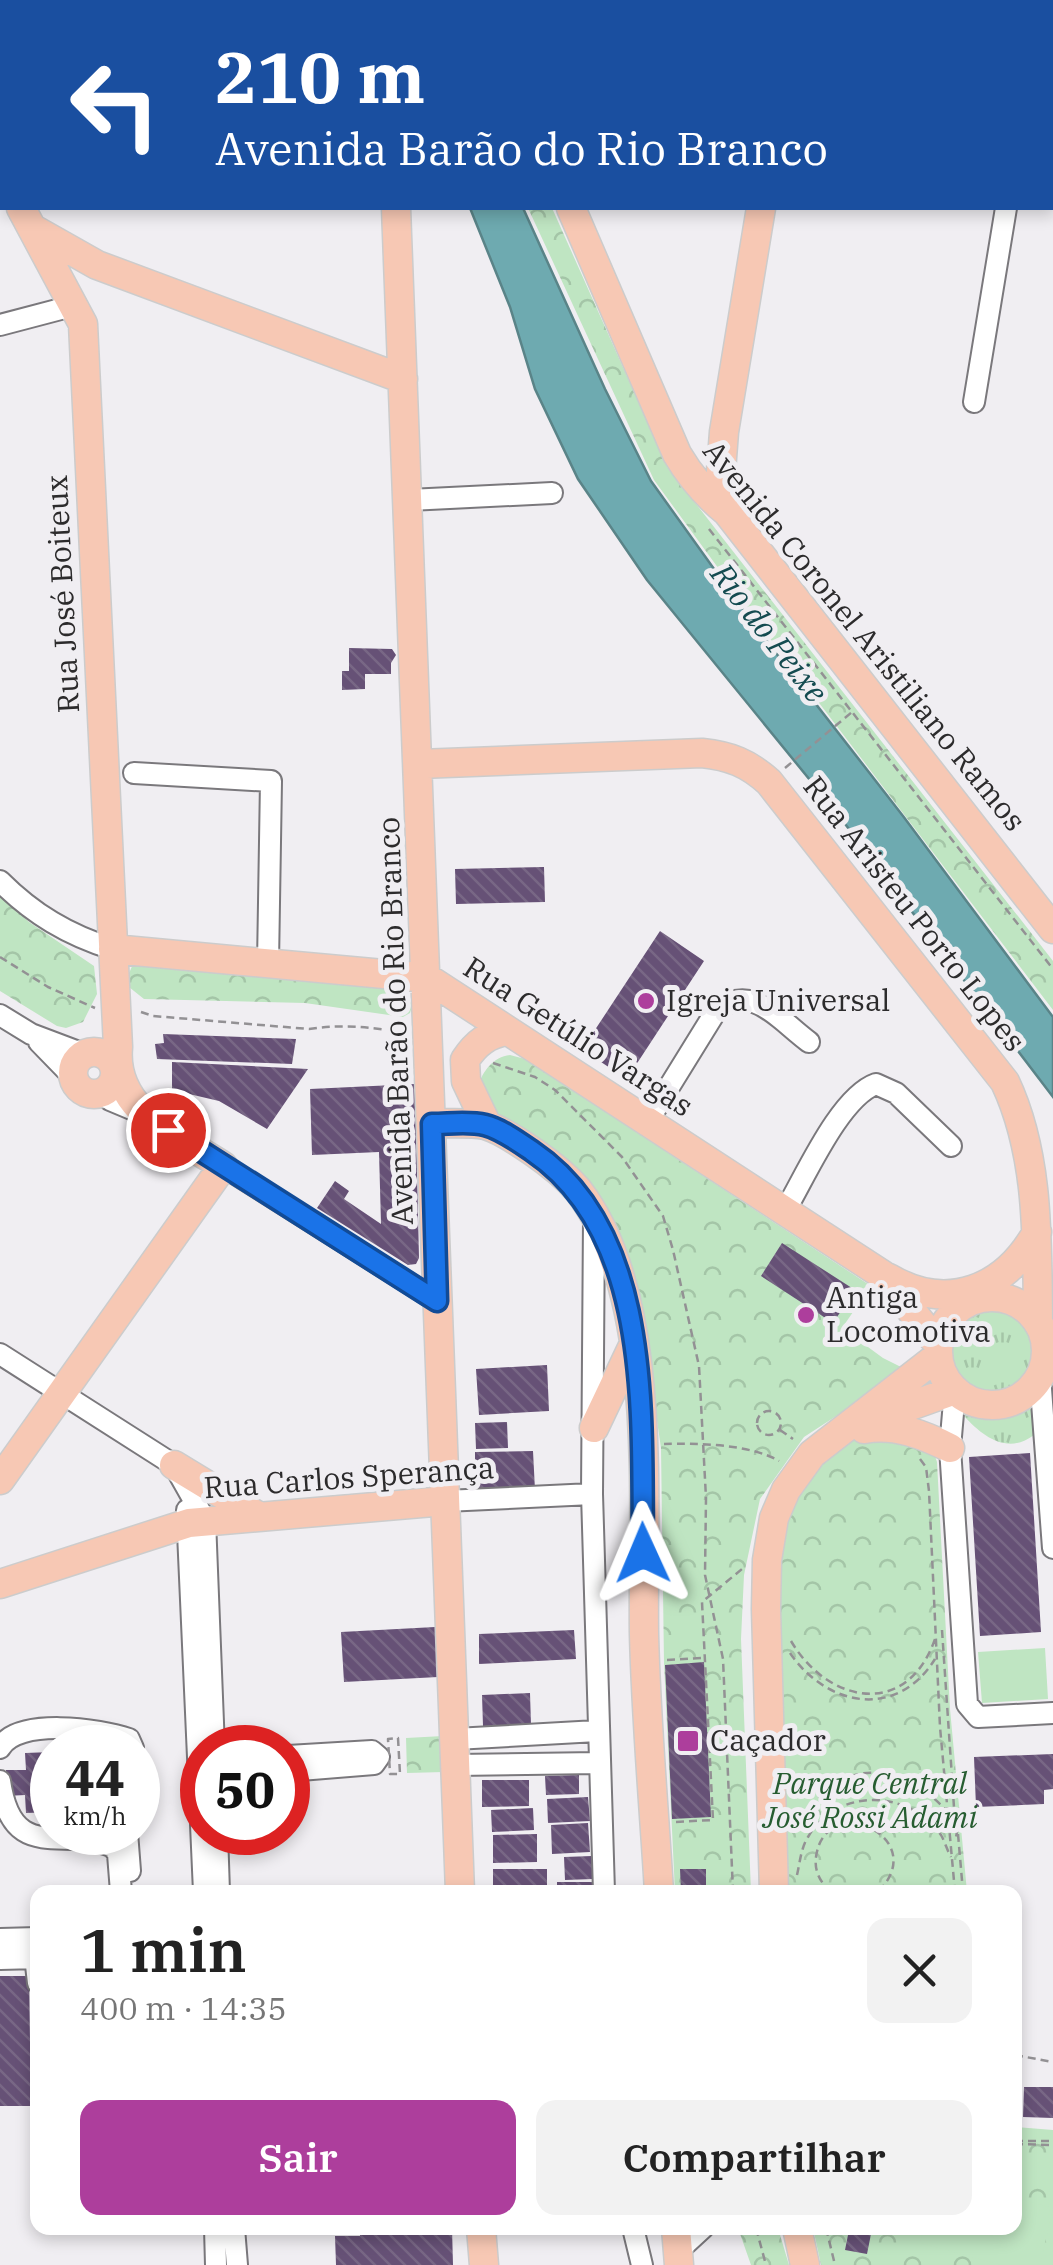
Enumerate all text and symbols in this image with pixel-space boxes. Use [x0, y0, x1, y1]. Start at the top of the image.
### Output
text: 210 m [215, 31, 425, 122]
icon: left [50, 40, 180, 170]
text: Avenida Barão do Rio Branco [215, 119, 828, 177]
street label: Avenida Coronel Aristiliano Ramos [695, 432, 1035, 838]
street label: Rua José Boiteux [36, 474, 87, 714]
water label: Rio do Peixe [701, 553, 837, 711]
street label: Rua Aristeu Porto Lopes [795, 767, 1035, 1059]
street label: Avenida Barão do Rio Branco [368, 816, 421, 1226]
street label: Rua Getúlio Vargas [457, 947, 701, 1125]
place label: Igreja Universal [666, 980, 890, 1019]
marker: Igreja Universal [635, 990, 657, 1012]
pin [126, 1088, 211, 1173]
icon: arrive [141, 1103, 196, 1158]
place label: Antiga Locomotiva [826, 1277, 991, 1350]
marker: Antiga Locomotiva [795, 1304, 817, 1326]
street label: Rua Carlos Sperança [202, 1447, 495, 1506]
position arrow [591, 1501, 695, 1605]
place label: Caçador [710, 1720, 826, 1759]
speed limit sign: 50 [180, 1725, 310, 1855]
marker: Caçador [675, 1728, 701, 1754]
text: 44 [65, 1745, 125, 1810]
park label: Parque Central José Rossi Adami [762, 1763, 977, 1836]
text: km/h [63, 1799, 127, 1832]
text: 1 min [80, 1910, 247, 1989]
button: close [867, 1918, 972, 2023]
text: 400 m · 14:35 [80, 1987, 287, 2029]
button: Sair [80, 2100, 516, 2215]
button: Compartilhar [536, 2100, 972, 2215]

